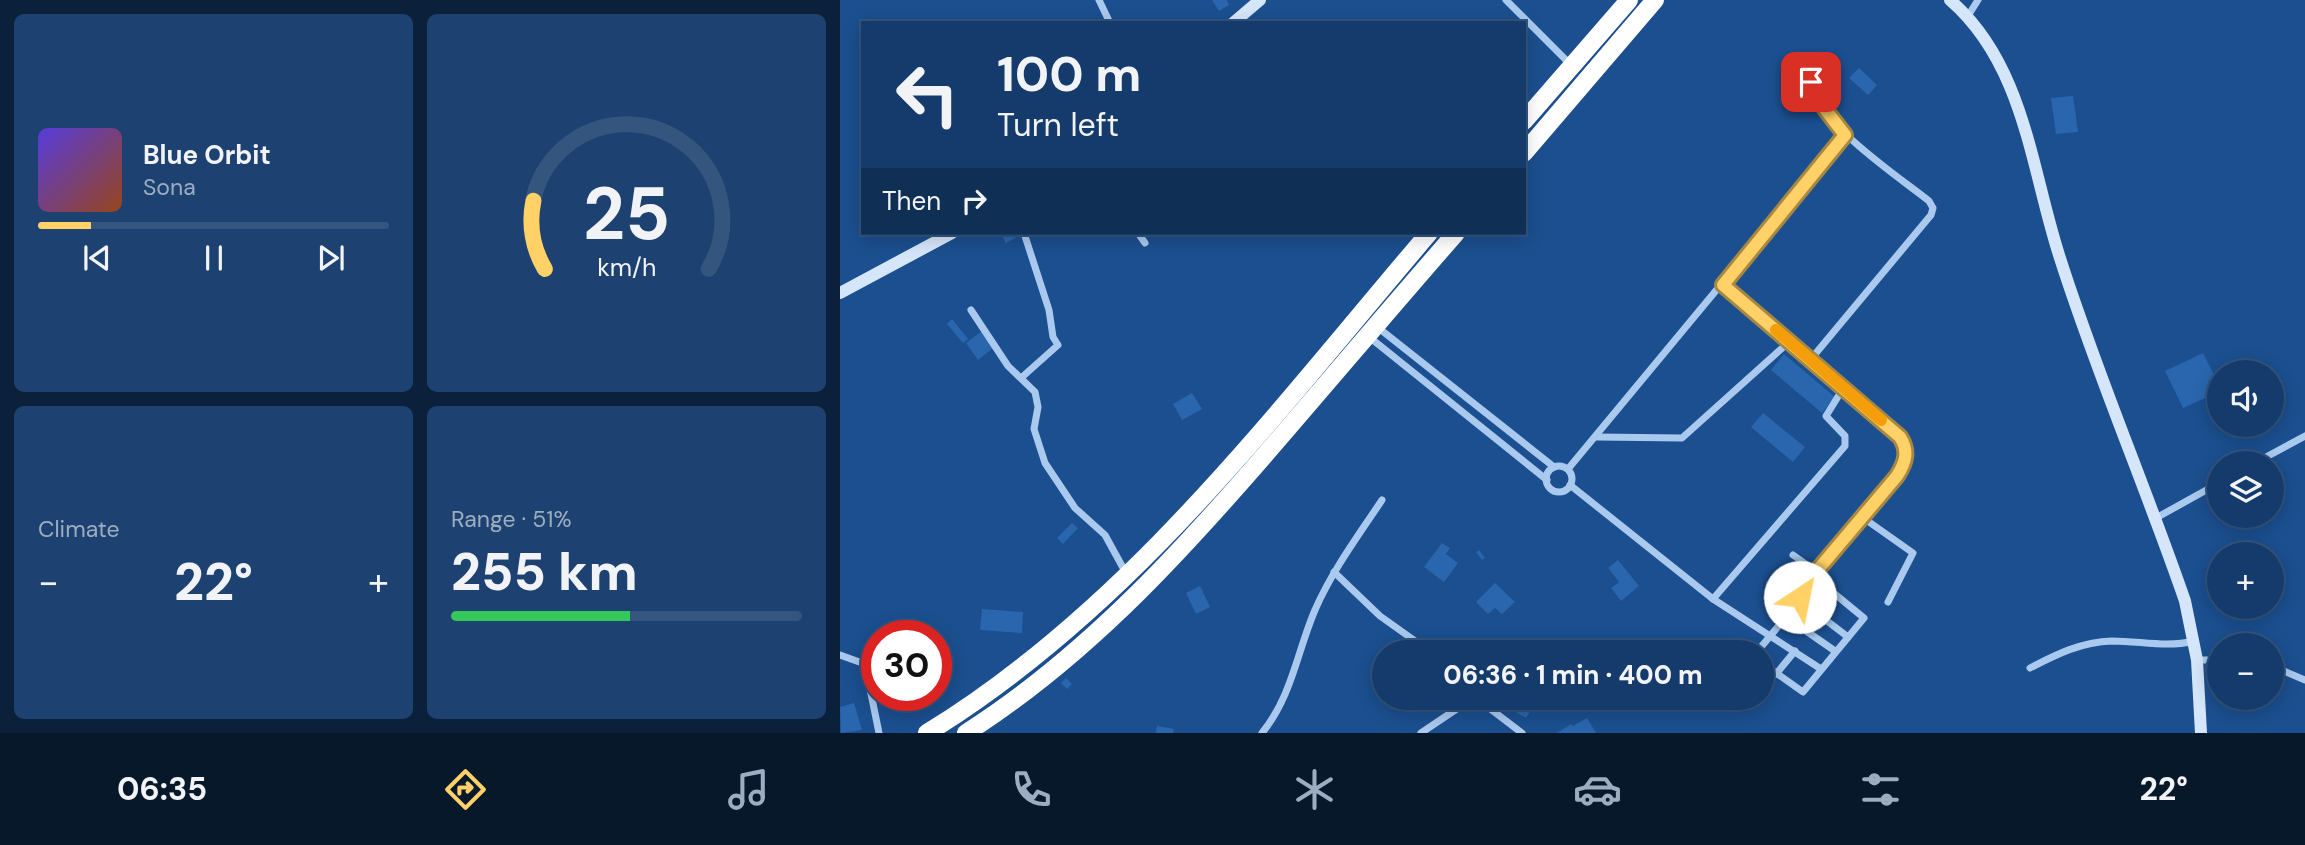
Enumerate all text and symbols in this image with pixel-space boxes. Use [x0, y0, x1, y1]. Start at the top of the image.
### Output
text: 100 m [997, 42, 1141, 106]
icon: left [882, 49, 973, 140]
pin [1781, 52, 1841, 112]
icon: arrive [1792, 63, 1830, 101]
text: Turn left [997, 104, 1119, 146]
text: Blue Orbit [143, 138, 271, 172]
text: 25 [583, 167, 670, 262]
text: Sona [143, 172, 196, 202]
icon: right [955, 182, 993, 220]
text: Then [882, 184, 941, 218]
icon: previous [78, 239, 116, 277]
icon: pause [195, 239, 233, 277]
icon: next [312, 239, 350, 277]
text: km/h [597, 251, 656, 284]
map controls [2207, 360, 2284, 710]
button: sound [2207, 360, 2284, 437]
button: layers [2207, 451, 2284, 528]
text: Range · 51% [451, 504, 572, 534]
text: Climate [38, 514, 120, 544]
text: 255 km [451, 538, 638, 606]
button: + [2207, 542, 2284, 619]
text: 22° [174, 548, 253, 616]
text: − [38, 557, 59, 607]
text: + [368, 557, 389, 607]
position arrow [1763, 560, 1837, 634]
speed limit sign: 30 [861, 620, 952, 711]
button: − [2207, 633, 2284, 710]
text: 06:36 · 1 min · 400 m [1443, 658, 1703, 692]
icon: directions [441, 765, 490, 814]
icon: music [724, 765, 773, 814]
icon: phone [1007, 765, 1056, 814]
icon: climate [1290, 765, 1339, 814]
icon: car [1573, 765, 1622, 814]
icon: filters [1856, 765, 1905, 814]
text: 06:35 [117, 768, 207, 810]
text: 22° [2139, 768, 2188, 810]

